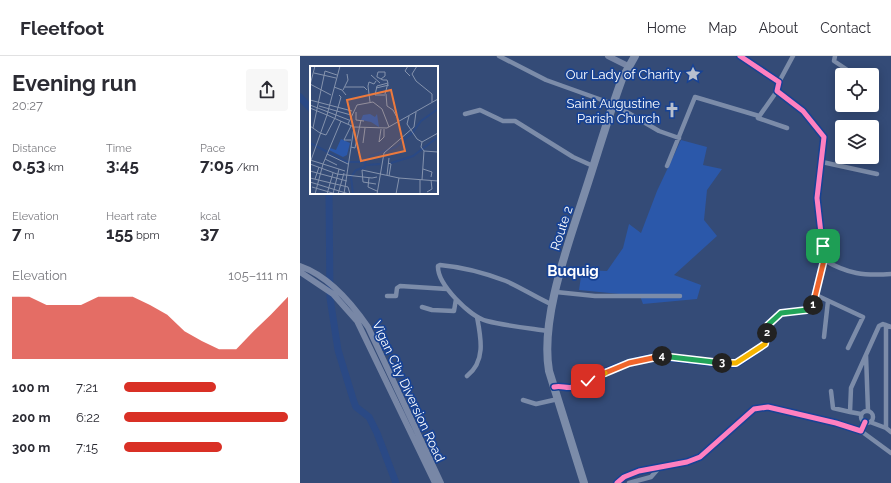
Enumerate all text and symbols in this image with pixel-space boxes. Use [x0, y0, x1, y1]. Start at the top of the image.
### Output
text: Fleetfoot [20, 17, 104, 39]
text: Home [647, 20, 686, 36]
text: Map [708, 20, 737, 36]
text: About [759, 20, 798, 36]
text: Contact [820, 20, 871, 36]
place icon: Our Lady of Charity [684, 65, 702, 83]
inset map [310, 66, 438, 194]
place label: Our Lady of Charity [566, 67, 681, 82]
map controls [835, 68, 879, 164]
button: locate [835, 68, 879, 112]
button: share [246, 69, 288, 111]
text: Evening run [12, 70, 137, 96]
place label: Saint Augustine Parish Church [567, 96, 660, 126]
text: 20:27 [12, 98, 43, 113]
church icon: Saint Augustine Parish Church [663, 101, 681, 119]
button: layers [835, 120, 879, 164]
text: Distance [12, 142, 56, 155]
text: Time [106, 142, 132, 155]
text: Pace [200, 142, 225, 155]
text: 0.53 [12, 155, 45, 175]
text: 3:45 [106, 155, 139, 175]
text: 7:05 [200, 155, 234, 175]
text: km [45, 161, 64, 174]
text: /km [234, 161, 259, 174]
street label: Route 2 [547, 204, 576, 252]
text: Elevation [12, 210, 59, 223]
text: Heart rate [106, 210, 157, 223]
text: kcal [200, 210, 221, 223]
text: 7 [12, 223, 22, 243]
text: 155 [106, 223, 133, 243]
text: 37 [200, 223, 219, 243]
text: m [22, 229, 34, 242]
text: bpm [133, 229, 160, 242]
pin [806, 229, 840, 263]
icon: arrive [812, 235, 834, 257]
district label: Buquig [547, 262, 599, 280]
text: Elevation [12, 268, 67, 283]
text: 105–111 m [228, 268, 288, 283]
pin: 1 [803, 295, 823, 315]
text: 1 [810, 298, 816, 311]
street label: Vigan City Diversion Road [369, 318, 448, 464]
pin: 2 [757, 323, 777, 343]
text: 2 [764, 326, 770, 339]
pin: 4 [652, 346, 672, 366]
text: 4 [659, 349, 665, 362]
pin: 3 [712, 353, 732, 373]
text: 3 [719, 356, 725, 369]
pin [571, 364, 605, 398]
icon: check [577, 370, 599, 392]
text: 100 m [12, 380, 50, 395]
text: 7:21 [76, 380, 98, 395]
text: 200 m [12, 410, 51, 425]
text: 6:22 [76, 410, 100, 425]
text: 300 m [12, 440, 50, 455]
text: 7:15 [76, 440, 98, 455]

